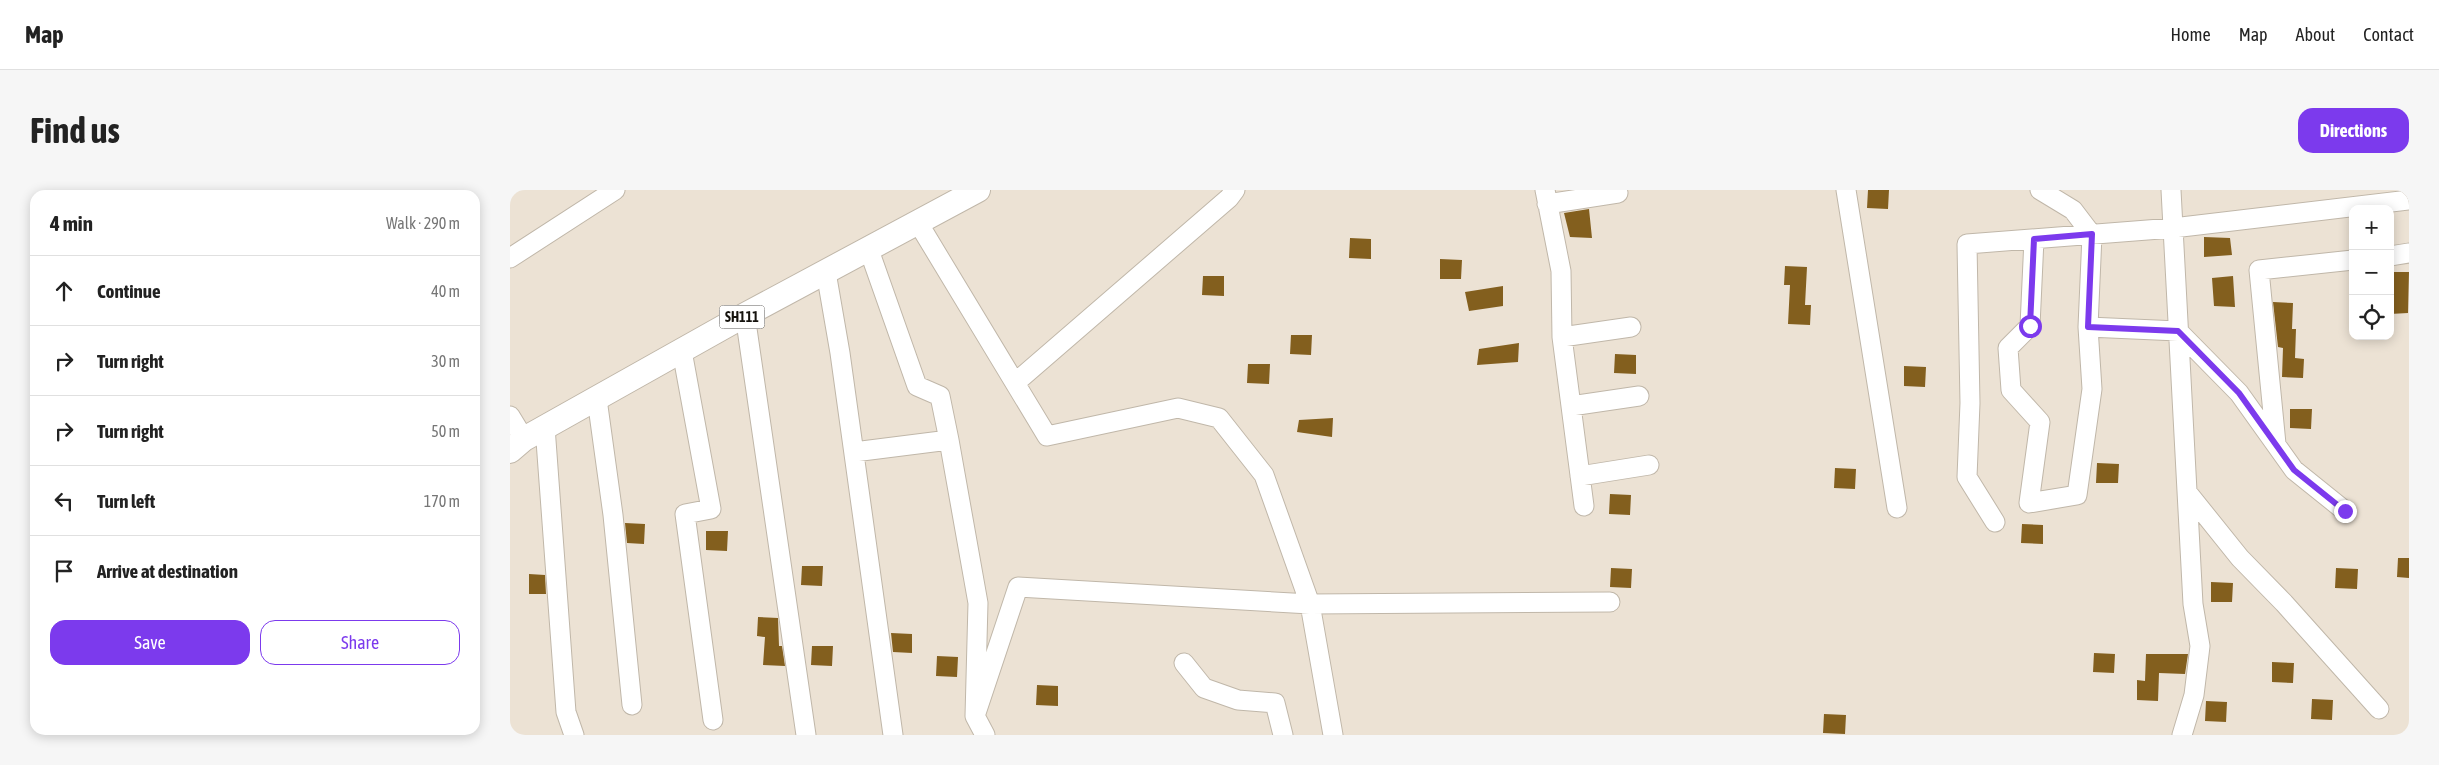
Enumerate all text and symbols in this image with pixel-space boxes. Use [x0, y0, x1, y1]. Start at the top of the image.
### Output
text: Map [25, 21, 64, 48]
text: Home [2171, 24, 2211, 45]
text: Map [2239, 24, 2268, 45]
text: About [2296, 24, 2335, 45]
text: Contact [2363, 24, 2414, 45]
button: Directions [2298, 108, 2409, 153]
text: Find us [30, 110, 120, 150]
map controls [2349, 205, 2394, 340]
button: + [2349, 205, 2394, 250]
text: 4 min [50, 211, 93, 235]
text: Walk · 290 m [386, 214, 460, 232]
button: − [2349, 250, 2394, 295]
icon: ahead [50, 277, 78, 305]
text: Continue [97, 280, 161, 302]
text: 40 m [431, 282, 460, 300]
button: locate [2349, 295, 2394, 340]
road number: SH111 [720, 305, 764, 328]
route start [2019, 315, 2042, 338]
icon: right [50, 347, 78, 375]
text: Turn right [97, 350, 164, 372]
text: 30 m [431, 352, 460, 370]
icon: right [50, 417, 78, 445]
text: Turn right [97, 420, 164, 442]
text: 50 m [431, 422, 460, 440]
icon: left [50, 487, 78, 515]
text: Turn left [97, 490, 155, 512]
text: 170 m [424, 492, 460, 510]
route end [2334, 500, 2357, 523]
icon: arrive [50, 557, 78, 585]
text: Arrive at destination [97, 560, 238, 582]
button: Save [50, 620, 250, 665]
button: Share [260, 620, 460, 665]

